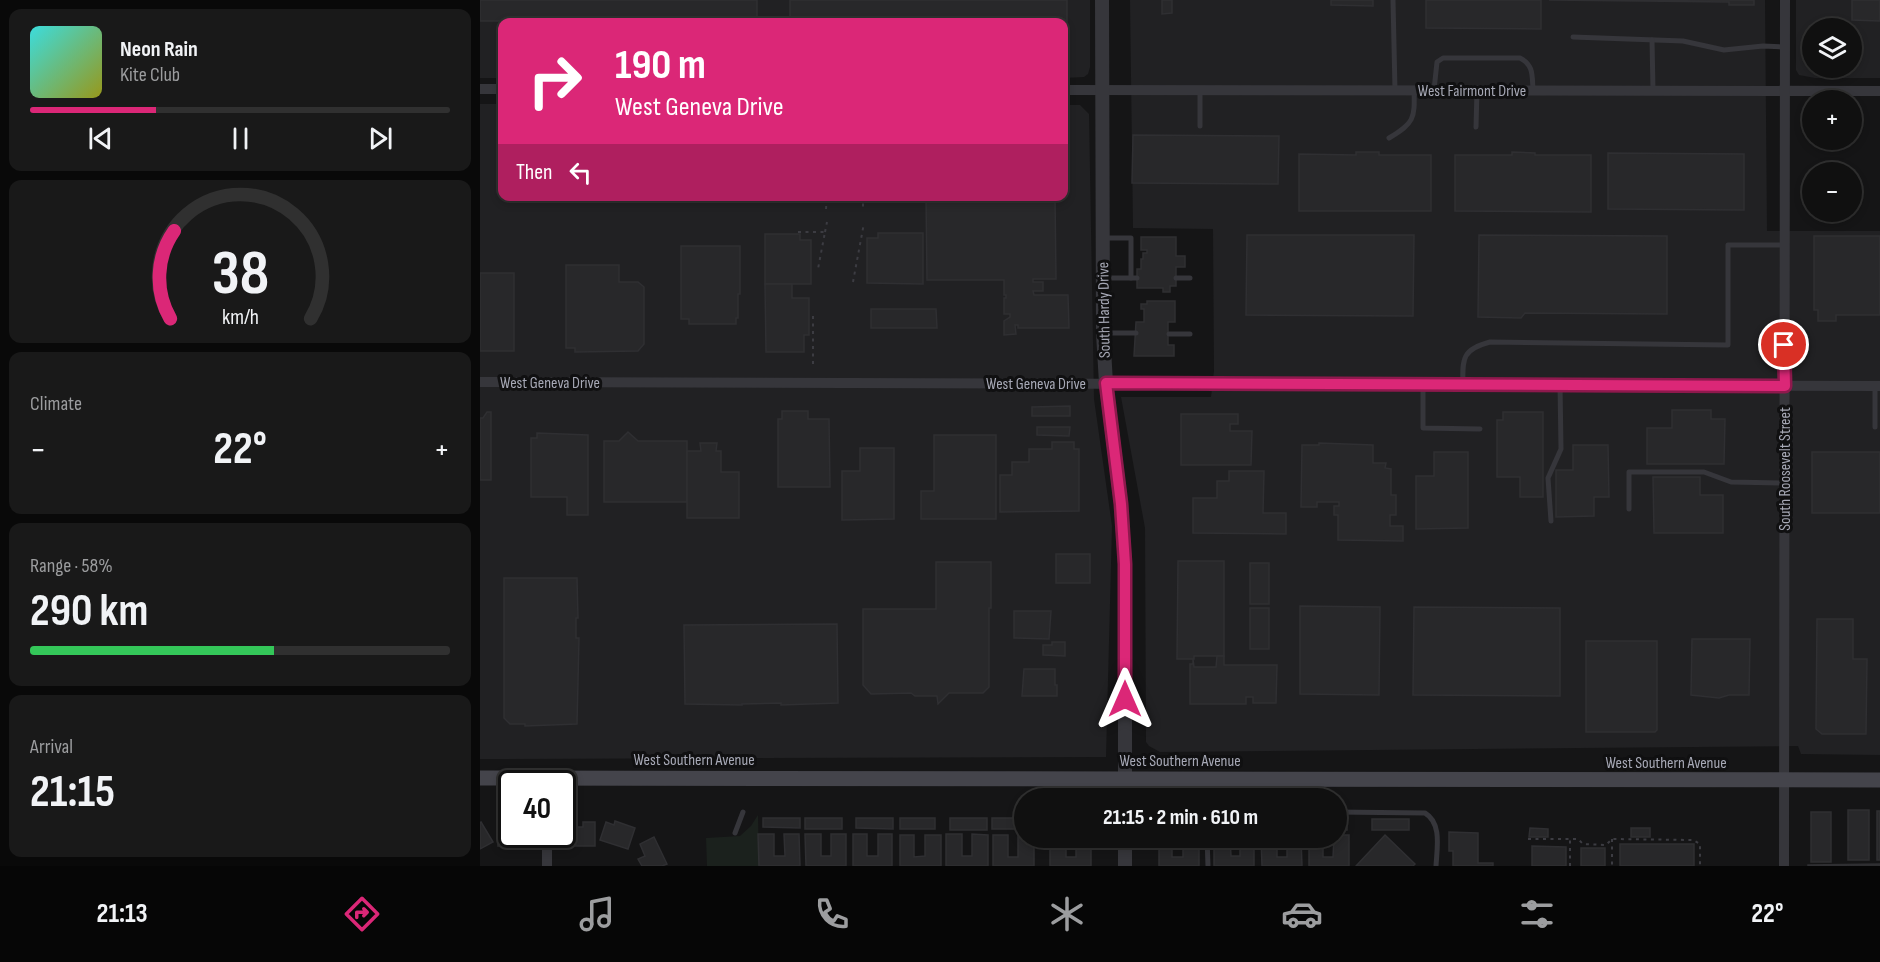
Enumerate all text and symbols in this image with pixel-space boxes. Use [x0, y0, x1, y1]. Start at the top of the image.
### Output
map controls [1802, 18, 1862, 222]
button: layers [1802, 18, 1862, 78]
text: Neon Rain [120, 36, 198, 63]
text: 190 m [615, 40, 706, 91]
icon: right [516, 42, 594, 120]
text: Kite Club [120, 63, 180, 87]
street label: West Fairmont Drive [1418, 82, 1526, 101]
button: + [1802, 90, 1862, 150]
text: West Geneva Drive [615, 91, 784, 123]
icon: previous [84, 122, 117, 155]
icon: pause [224, 122, 257, 155]
icon: next [364, 122, 397, 155]
icon: left [564, 156, 597, 189]
text: Then [516, 159, 552, 186]
button: − [1802, 162, 1862, 222]
text: 38 [211, 237, 269, 312]
street label: South Hardy Drive [1094, 262, 1115, 358]
text: km/h [221, 305, 259, 330]
pin [1758, 319, 1809, 370]
icon: arrive [1767, 328, 1800, 361]
street label: West Geneva Drive [500, 374, 600, 393]
street label: West Geneva Drive [986, 375, 1086, 394]
text: Climate [30, 392, 82, 416]
street label: South Roosevelt Street [1776, 407, 1795, 531]
text: 22° [213, 422, 267, 477]
text: − [30, 430, 46, 470]
text: + [434, 430, 450, 470]
text: Range · 58% [30, 554, 113, 578]
text: 290 km [30, 584, 148, 639]
position arrow [1093, 667, 1157, 731]
text: Arrival [30, 735, 73, 759]
street label: West Southern Avenue [633, 751, 755, 770]
street label: West Southern Avenue [1119, 752, 1241, 771]
street label: West Southern Avenue [1605, 754, 1727, 773]
text: 21:15 [30, 765, 115, 820]
speed limit sign: 40 [498, 770, 576, 848]
text: 21:15 · 2 min · 610 m [1103, 804, 1258, 831]
icon: directions [341, 893, 383, 935]
icon: music [576, 893, 618, 935]
icon: phone [811, 893, 853, 935]
icon: climate [1046, 893, 1088, 935]
icon: car [1281, 893, 1323, 935]
icon: filters [1516, 893, 1558, 935]
text: 21:13 [97, 898, 148, 930]
text: 22° [1751, 898, 1783, 930]

